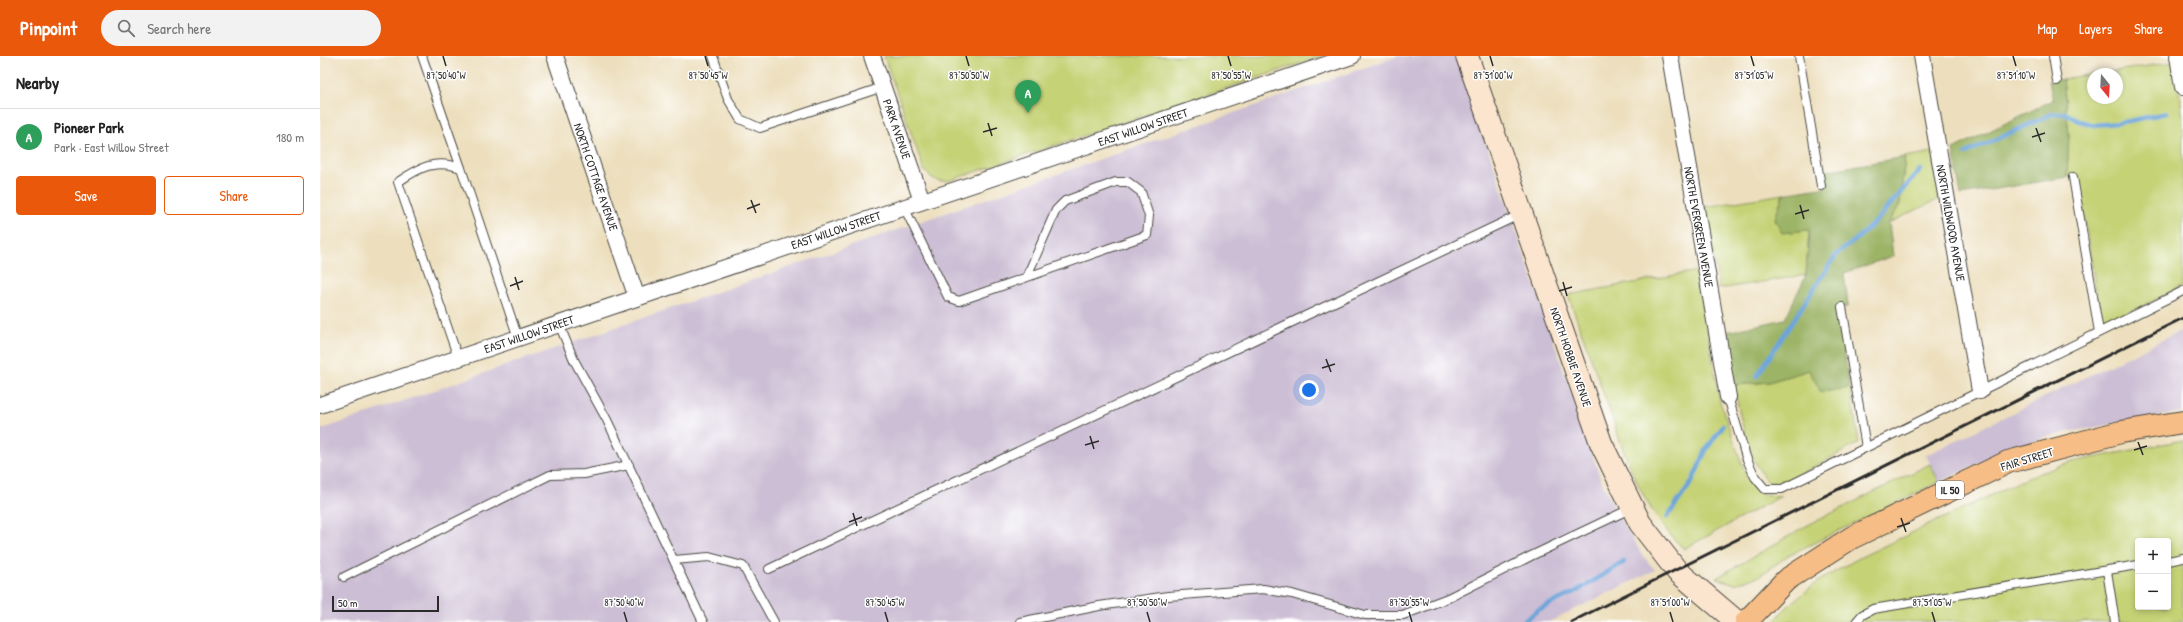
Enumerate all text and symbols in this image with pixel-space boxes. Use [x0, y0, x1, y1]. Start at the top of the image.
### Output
search box [101, 10, 381, 46]
text: Pinpoint [20, 15, 77, 41]
icon: search [115, 17, 137, 39]
text: Search here [147, 18, 211, 39]
text: Map [2037, 19, 2057, 38]
text: Layers [2079, 19, 2112, 38]
text: Share [2134, 19, 2163, 38]
north arrow [2087, 68, 2123, 104]
text: 87°50'40"W [426, 69, 467, 82]
text: 87°50'45"W [688, 69, 728, 82]
text: 87°50'50"W [949, 69, 990, 82]
text: 87°50'55"W [1211, 69, 1252, 82]
text: 87°51'00"W [1473, 69, 1513, 82]
text: 87°51'05"W [1735, 69, 1774, 82]
text: 87°51'10"W [1997, 69, 2036, 82]
text: Nearby [16, 71, 59, 94]
pin: A [1015, 80, 1041, 113]
street label: PARK AVENUE [879, 97, 915, 162]
street label: EAST WILLOW STREET [1096, 104, 1190, 150]
text: Pioneer Park [54, 117, 124, 138]
street label: NORTH COTTAGE AVENUE [570, 121, 623, 234]
text: A [26, 128, 32, 146]
text: 180 m [276, 128, 304, 146]
text: Park · East Willow Street [54, 138, 169, 156]
street label: NORTH WILDWOOD AVENUE [1932, 163, 1970, 283]
street label: NORTH EVERGREEN AVENUE [1680, 165, 1718, 289]
button: Save [16, 176, 156, 215]
button: Share [164, 176, 304, 215]
street label: EAST WILLOW STREET [789, 207, 883, 253]
street label: NORTH HOBBIE AVENUE [1546, 305, 1596, 410]
street label: EAST WILLOW STREET [482, 311, 576, 357]
your location [1299, 380, 1319, 400]
street label: FAIR STREET [1998, 443, 2056, 475]
road number: IL 50 [1936, 481, 1964, 499]
map controls [2135, 538, 2171, 610]
button: + [2135, 538, 2171, 574]
button: − [2135, 574, 2171, 610]
scale bar [332, 594, 439, 613]
text: 50 m [338, 596, 358, 610]
text: 87°50'40"W [604, 596, 645, 609]
text: 87°50'45"W [865, 596, 905, 609]
text: 87°50'50"W [1127, 596, 1168, 609]
text: 87°50'55"W [1389, 596, 1430, 609]
text: 87°51'00"W [1650, 596, 1690, 609]
text: 87°51'05"W [1913, 596, 1952, 609]

